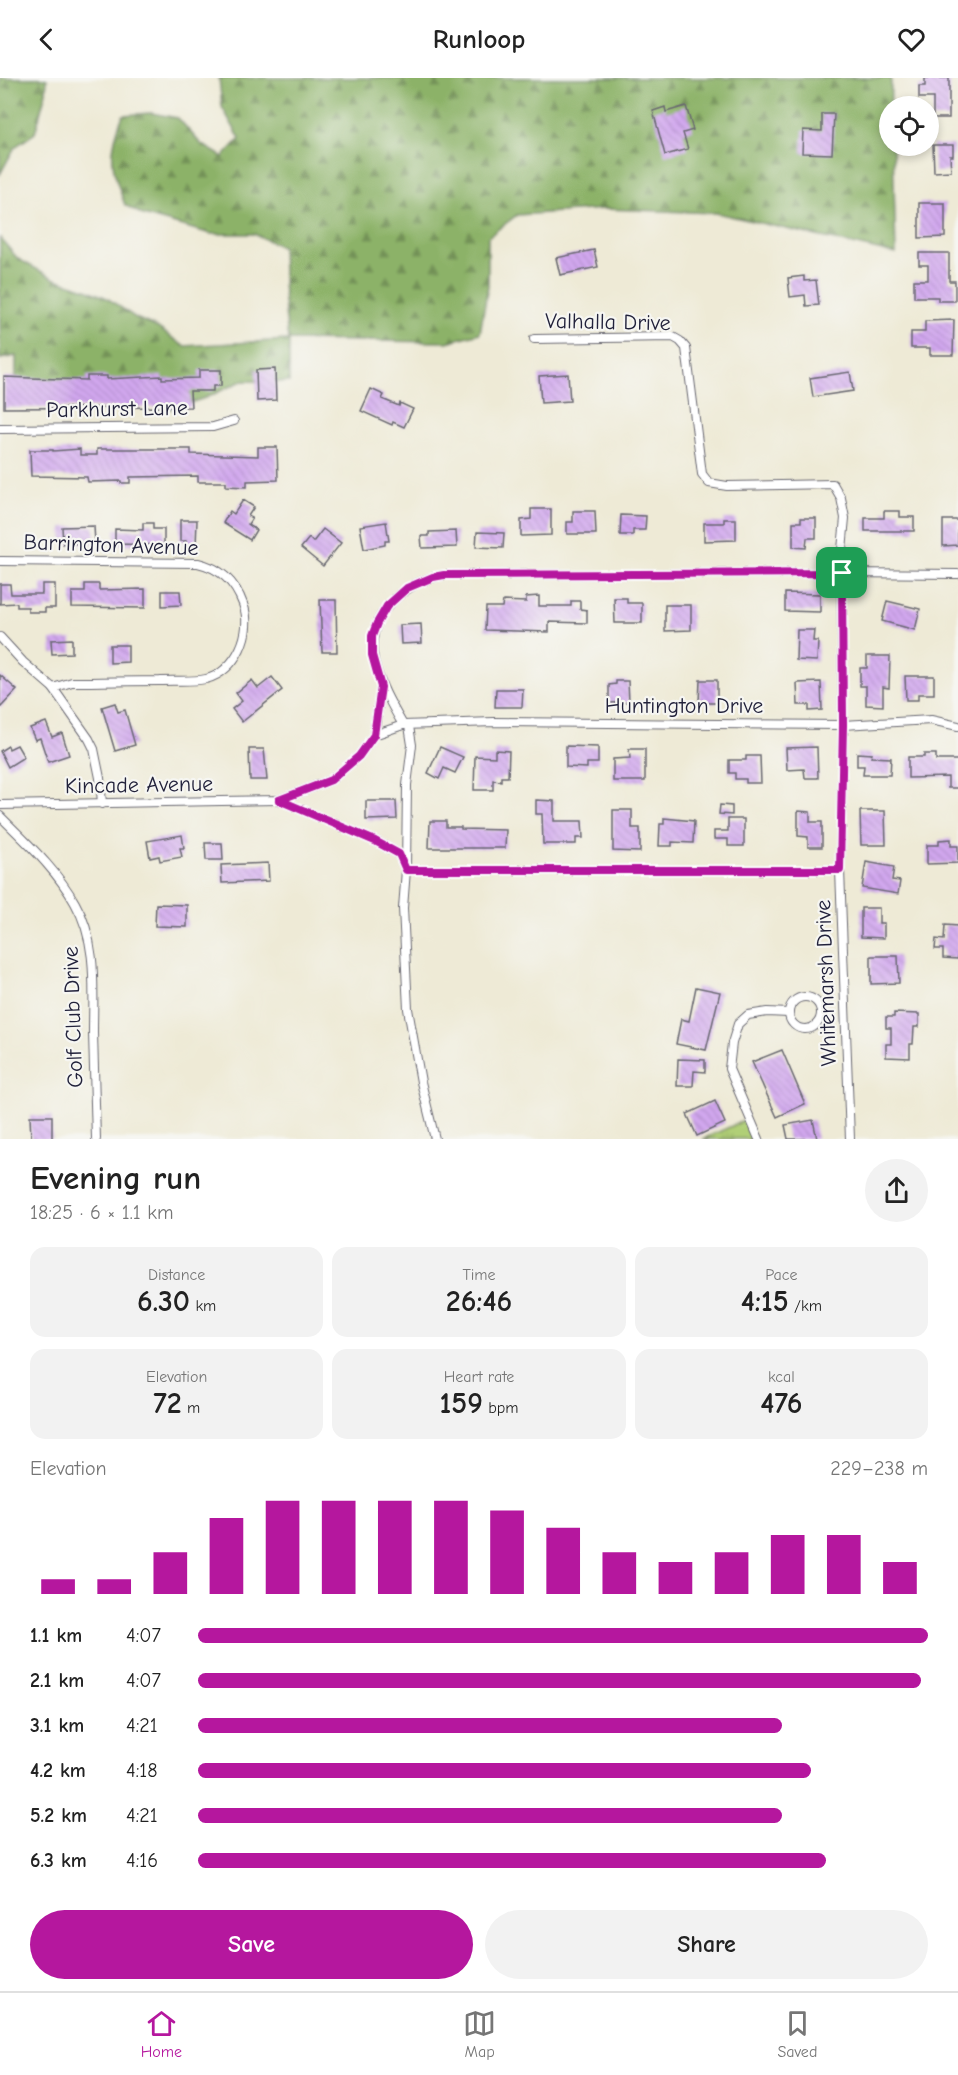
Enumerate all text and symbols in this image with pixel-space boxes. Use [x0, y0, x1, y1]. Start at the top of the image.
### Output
icon: back [30, 23, 63, 56]
icon: heart [895, 23, 928, 56]
text: Runloop [433, 24, 525, 55]
map controls [879, 96, 939, 156]
button: locate [879, 96, 939, 156]
street label: Valhalla Drive [545, 308, 671, 336]
street label: Parkhurst Lane [46, 395, 188, 423]
street label: Barrington Avenue [23, 529, 199, 561]
pin [816, 547, 867, 598]
icon: arrive [825, 556, 858, 589]
street label: Huntington Drive [605, 693, 763, 719]
street label: Kincade Avenue [65, 771, 213, 799]
street label: Whitemarsh Drive [810, 899, 842, 1067]
street label: Golf Club Drive [58, 946, 88, 1088]
text: Evening run [30, 1159, 201, 1197]
button: share [865, 1159, 928, 1222]
text: 18:25 · 6 × 1.1 km [30, 1201, 174, 1224]
text: Distance [148, 1266, 205, 1284]
text: Time [462, 1266, 496, 1284]
text: Pace [765, 1266, 797, 1284]
text: 6.30 [137, 1284, 190, 1319]
text: 26:46 [446, 1284, 512, 1319]
text: 4:15 [741, 1284, 789, 1319]
text: km [190, 1297, 216, 1315]
text: /km [789, 1297, 822, 1315]
text: Elevation [146, 1368, 207, 1386]
text: Heart rate [444, 1368, 514, 1386]
text: kcal [768, 1368, 795, 1386]
text: 72 [153, 1386, 182, 1421]
text: 159 [439, 1386, 483, 1421]
text: 476 [760, 1386, 802, 1421]
text: m [182, 1399, 200, 1417]
text: bpm [483, 1399, 519, 1417]
text: Elevation [30, 1457, 107, 1480]
text: 229–238 m [830, 1457, 928, 1480]
text: 1.1 km [30, 1624, 82, 1647]
text: 4:07 [126, 1624, 161, 1647]
text: 2.1 km [30, 1669, 84, 1692]
text: 4:07 [126, 1669, 161, 1692]
text: 3.1 km [30, 1714, 84, 1737]
text: 4:21 [126, 1714, 158, 1737]
text: 4.2 km [30, 1759, 86, 1782]
text: 4:18 [126, 1759, 158, 1782]
text: 5.2 km [30, 1804, 87, 1827]
text: 4:21 [126, 1804, 158, 1827]
text: 6.3 km [30, 1849, 87, 1872]
text: 4:16 [126, 1849, 158, 1872]
button: Save [30, 1910, 473, 1979]
button: Share [485, 1910, 928, 1979]
tab: Home [141, 2007, 182, 2061]
tab: Map [463, 2007, 496, 2061]
tab: Saved [777, 2007, 817, 2061]

